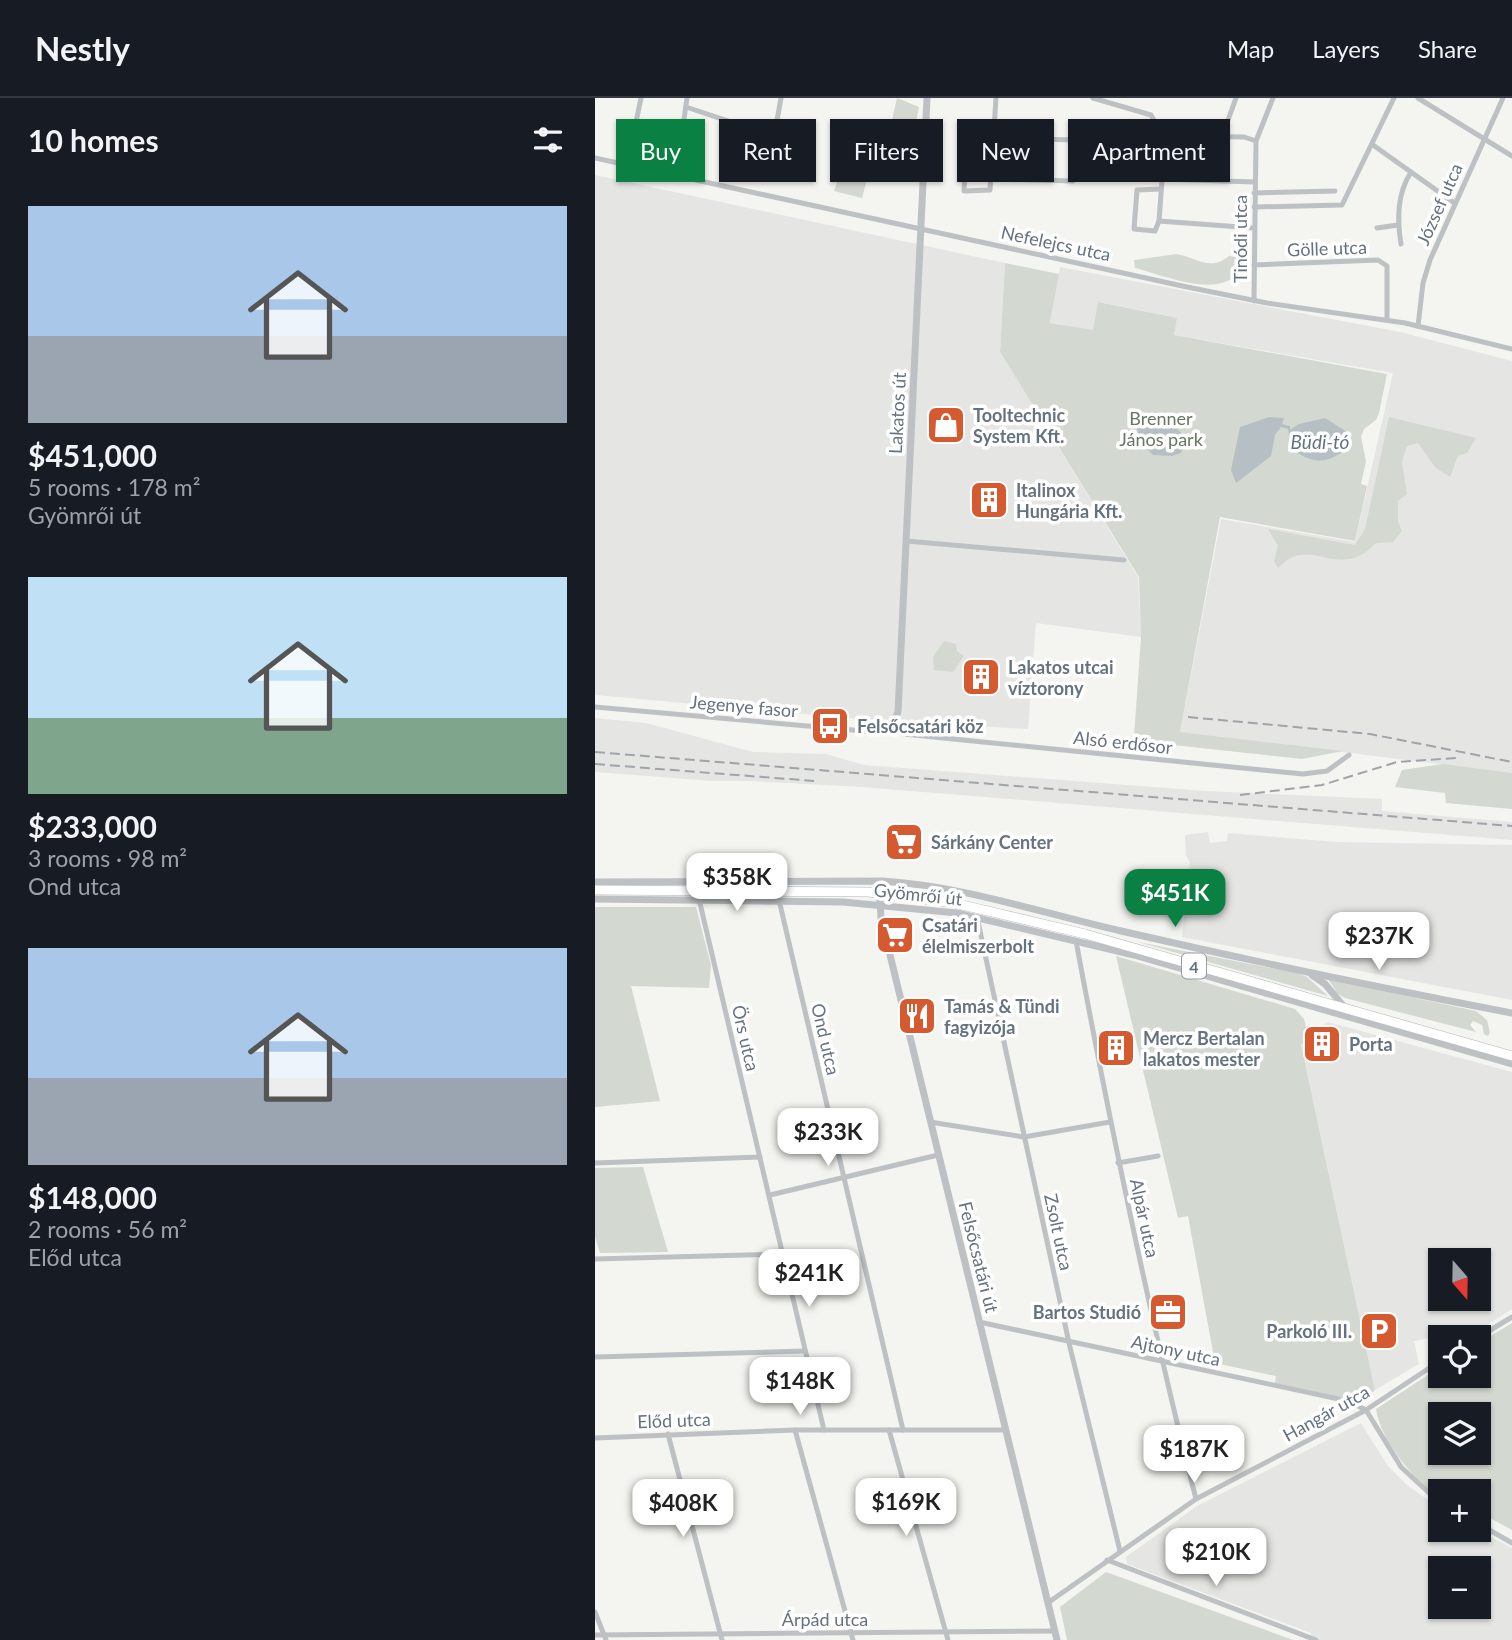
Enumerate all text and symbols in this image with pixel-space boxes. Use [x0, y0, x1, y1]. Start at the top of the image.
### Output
text: Nestly [35, 28, 130, 68]
text: Map [1227, 34, 1274, 63]
text: Layers [1312, 34, 1380, 63]
text: Share [1418, 34, 1477, 63]
chip: Buy [616, 119, 705, 182]
chip: Rent [719, 119, 816, 182]
chip: Filters [830, 119, 943, 182]
chip: New [957, 119, 1054, 182]
chip: Apartment [1068, 119, 1230, 182]
icon: filters [529, 121, 567, 159]
text: 10 homes [28, 122, 159, 158]
street label: József utca [1411, 160, 1467, 248]
street label: Tinódi utca [1229, 195, 1251, 283]
street label: Nefelejcs utca [999, 221, 1113, 265]
street label: Gölle utca [1287, 236, 1367, 260]
icon: home [235, 252, 361, 378]
street label: Lakatos út [884, 371, 910, 454]
shop icon: Tooltechnic System Kft. [925, 404, 967, 446]
place label: Tooltechnic System Kft. [973, 404, 1066, 447]
park label: Brenner János park [1119, 407, 1204, 450]
water label: Büdi-tó [1291, 430, 1350, 453]
text: $451,000 [28, 437, 157, 473]
text: 5 rooms · 178 m² [28, 473, 200, 501]
building icon: Italinox Hungária Kft. [968, 479, 1010, 521]
place label: Italinox Hungária Kft. [1016, 479, 1122, 522]
text: Gyömrői út [28, 501, 141, 529]
icon: home [235, 623, 361, 749]
building icon: Lakatos utcai víztorony [960, 656, 1002, 698]
place label: Lakatos utcai víztorony [1008, 656, 1114, 699]
street label: Jegenye fasor [689, 690, 799, 722]
bus stop icon: Felsőcsatári köz [809, 705, 851, 747]
place label: Felsőcsatári köz [857, 715, 983, 737]
street label: Alsó erdősor [1072, 726, 1174, 758]
text: $233,000 [28, 808, 157, 844]
supermarket icon: Sárkány Center [883, 821, 925, 863]
place label: Sárkány Center [931, 831, 1053, 853]
text: 3 rooms · 98 m² [28, 844, 187, 872]
pin: $358K [688, 854, 786, 913]
text: $358K [702, 862, 772, 890]
pin: $451K [1126, 870, 1224, 929]
text: Ond utca [28, 872, 121, 900]
street label: Gyömrői út [873, 878, 964, 910]
text: $451K [1140, 878, 1210, 906]
pin: $237K [1330, 912, 1428, 972]
supermarket icon: Csatári élelmiszerbolt [874, 914, 916, 956]
place label: Csatári élelmiszerbolt [922, 914, 1034, 957]
text: $237K [1344, 921, 1414, 949]
road number: 4 [1182, 954, 1206, 978]
icon: home [235, 994, 361, 1120]
restaurant icon: Tamás & Tündi fagyizója [896, 995, 938, 1037]
place label: Tamás & Tündi fagyizója [944, 995, 1060, 1038]
street label: Ond utca [807, 1001, 845, 1077]
street label: Örs utca [728, 1003, 764, 1073]
building icon: Porta [1301, 1023, 1343, 1065]
building icon: Mercz Bertalan lakatos mester [1095, 1027, 1137, 1069]
place label: Mercz Bertalan lakatos mester [1143, 1027, 1265, 1070]
place label: Porta [1349, 1033, 1393, 1055]
pin: $233K [779, 1108, 877, 1168]
text: $233K [793, 1117, 863, 1145]
street label: Alpár utca [1126, 1176, 1164, 1260]
text: $148,000 [28, 1179, 157, 1215]
street label: Zsolt utca [1040, 1192, 1078, 1272]
street label: Felsőcsatári út [955, 1199, 1004, 1315]
text: 2 rooms · 56 m² [28, 1215, 187, 1243]
text: Előd utca [28, 1243, 122, 1271]
north arrow [1428, 1248, 1491, 1311]
map controls [1428, 1248, 1491, 1619]
pin: $241K [760, 1250, 858, 1309]
text: $241K [774, 1258, 844, 1286]
office icon: Bartos Studió [1147, 1291, 1189, 1333]
place label: Bartos Studió [1033, 1301, 1141, 1323]
parking icon: Parkoló III. [1358, 1310, 1400, 1352]
place label: Parkoló III. [1266, 1320, 1352, 1342]
button: locate [1428, 1325, 1491, 1388]
street label: Ajtony utca [1130, 1330, 1222, 1370]
pin: $148K [751, 1358, 849, 1417]
text: $148K [765, 1366, 835, 1394]
street label: Hangár utca [1279, 1380, 1373, 1446]
button: layers [1428, 1402, 1491, 1465]
street label: Előd utca [637, 1408, 711, 1432]
pin: $187K [1145, 1426, 1243, 1485]
text: $187K [1159, 1434, 1229, 1462]
pin: $169K [857, 1478, 955, 1538]
button: + [1428, 1479, 1491, 1542]
pin: $408K [634, 1480, 732, 1539]
text: $169K [871, 1487, 941, 1515]
text: $408K [648, 1488, 718, 1516]
pin: $210K [1167, 1528, 1265, 1588]
text: $210K [1181, 1537, 1251, 1565]
button: − [1428, 1556, 1491, 1619]
street label: Árpád utca [782, 1608, 868, 1630]

